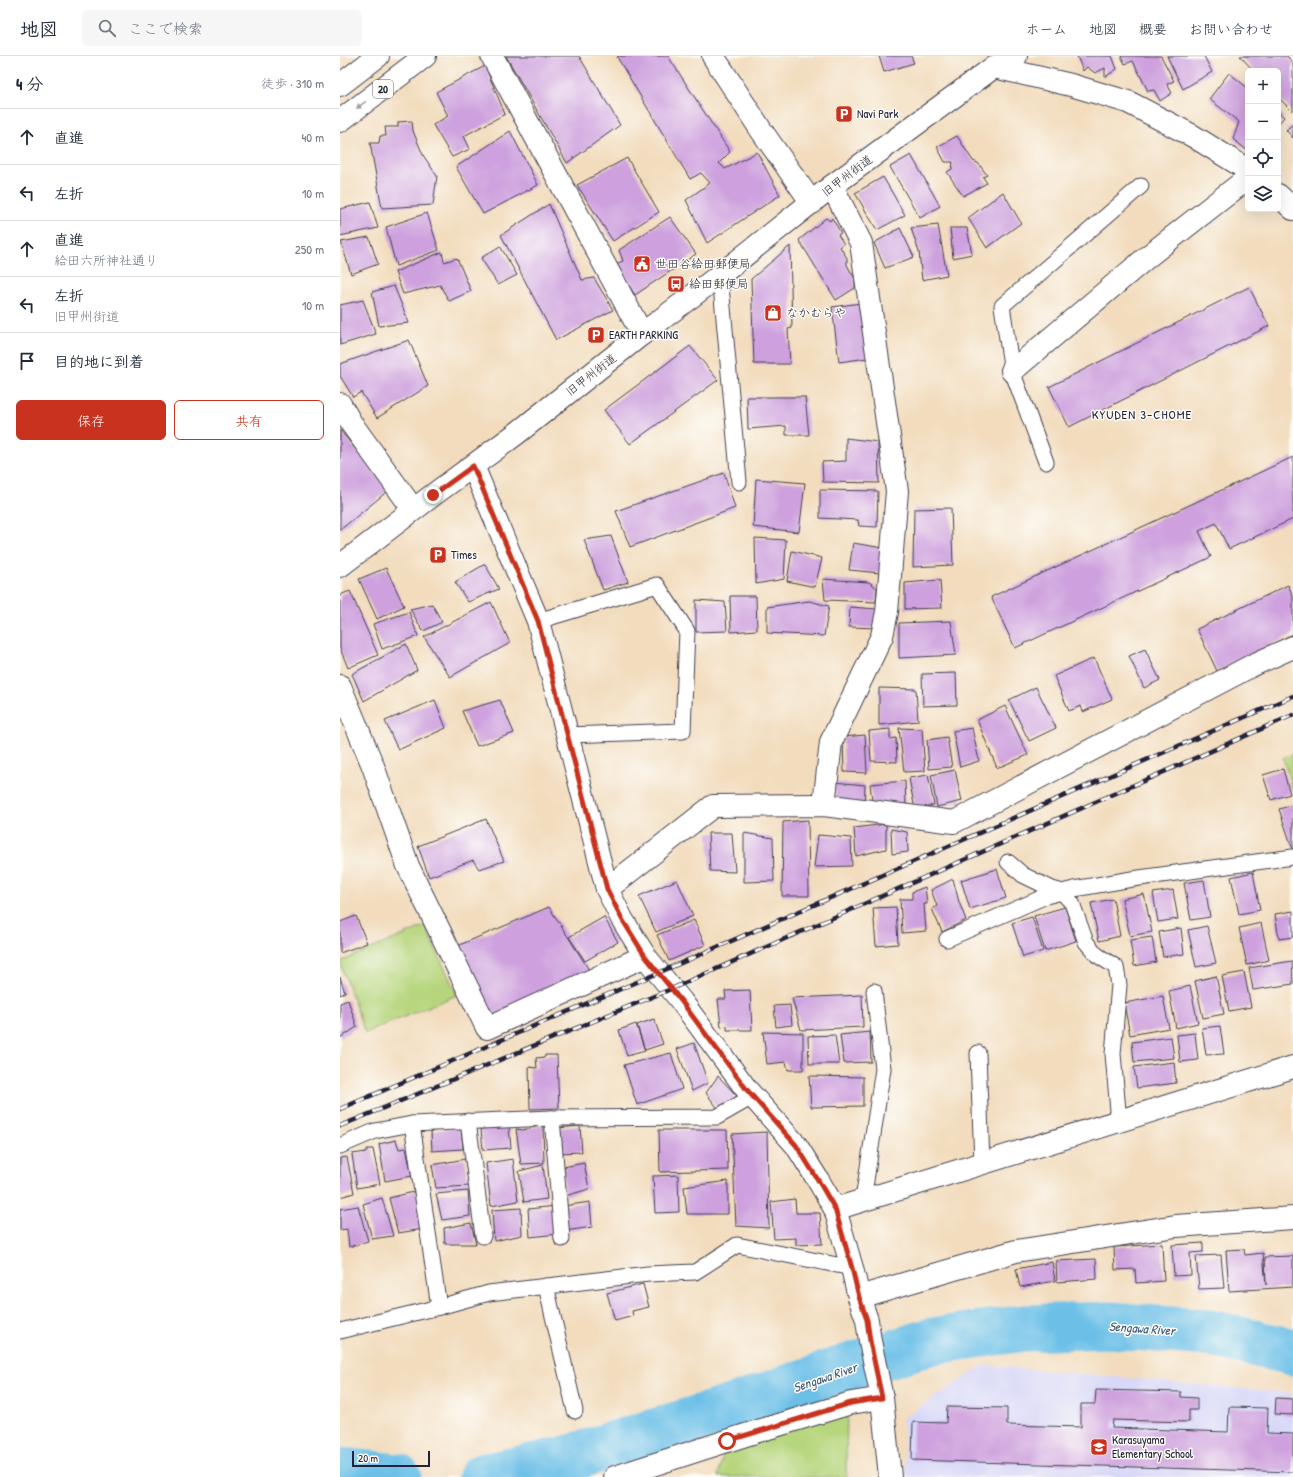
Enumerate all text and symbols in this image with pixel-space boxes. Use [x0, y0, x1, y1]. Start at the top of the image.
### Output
search box [82, 10, 362, 46]
text: 地図 [20, 16, 58, 42]
icon: search [96, 17, 118, 39]
text: ここで検索 [128, 18, 203, 39]
text: ホーム [1026, 19, 1067, 38]
text: 地図 [1089, 19, 1117, 38]
text: 概要 [1139, 19, 1167, 38]
text: お問い合わせ [1189, 19, 1273, 38]
map controls [1245, 68, 1281, 212]
button: + [1245, 68, 1281, 104]
text: 4 分 [16, 72, 43, 95]
text: 徒歩 · 310 m [261, 74, 324, 92]
road number: 20 [373, 80, 393, 98]
one-way arrow [355, 101, 366, 110]
parking icon: Navi Park [834, 104, 854, 124]
button: − [1245, 104, 1281, 140]
place label: Navi Park [857, 105, 898, 122]
icon: ahead [16, 126, 38, 148]
text: 直進 [54, 127, 84, 148]
text: 40 m [301, 128, 324, 146]
button: locate [1245, 140, 1281, 176]
street label: 旧甲州街道 [818, 151, 876, 200]
button: layers [1245, 176, 1281, 212]
icon: left [16, 182, 38, 204]
text: 左折 [54, 183, 84, 204]
text: 10 m [302, 184, 324, 202]
text: 直進 [54, 229, 84, 250]
icon: ahead [16, 238, 38, 260]
text: 250 m [295, 240, 324, 258]
text: 給田六所神社通り [54, 251, 158, 269]
public building icon: 世田谷給田郵便局 [632, 254, 652, 274]
place label: 世田谷給田郵便局 [655, 255, 751, 272]
bus stop icon: 給田郵便局 [666, 274, 686, 294]
place label: 給田郵便局 [689, 275, 749, 292]
text: 左折 [54, 285, 84, 306]
icon: left [16, 294, 38, 316]
text: 10 m [302, 296, 324, 314]
shop icon: なかむらや [763, 303, 783, 323]
place label: なかむらや [786, 304, 846, 321]
text: 旧甲州街道 [54, 307, 119, 325]
parking icon: EARTH PARKING [586, 325, 606, 345]
place label: EARTH PARKING [609, 326, 678, 343]
street label: 旧甲州街道 [562, 349, 620, 400]
icon: arrive [16, 350, 38, 372]
text: 目的地に到着 [54, 351, 144, 372]
button: 保存 [16, 400, 166, 440]
button: 共有 [174, 400, 324, 440]
district label: KYUDEN 3-CHOME [1092, 405, 1192, 423]
route end [424, 486, 442, 504]
parking icon: Times [428, 545, 448, 565]
place label: Times [451, 546, 477, 563]
water label: Sengawa River [1108, 1317, 1178, 1340]
water label: Sengawa River [791, 1357, 861, 1397]
place label: Karasuyama Elementary School [1112, 1431, 1194, 1462]
route start [718, 1432, 736, 1450]
school or university icon: Karasuyama Elementary School [1089, 1437, 1109, 1457]
scale bar [352, 1449, 430, 1468]
text: 20 m [358, 1451, 378, 1465]

